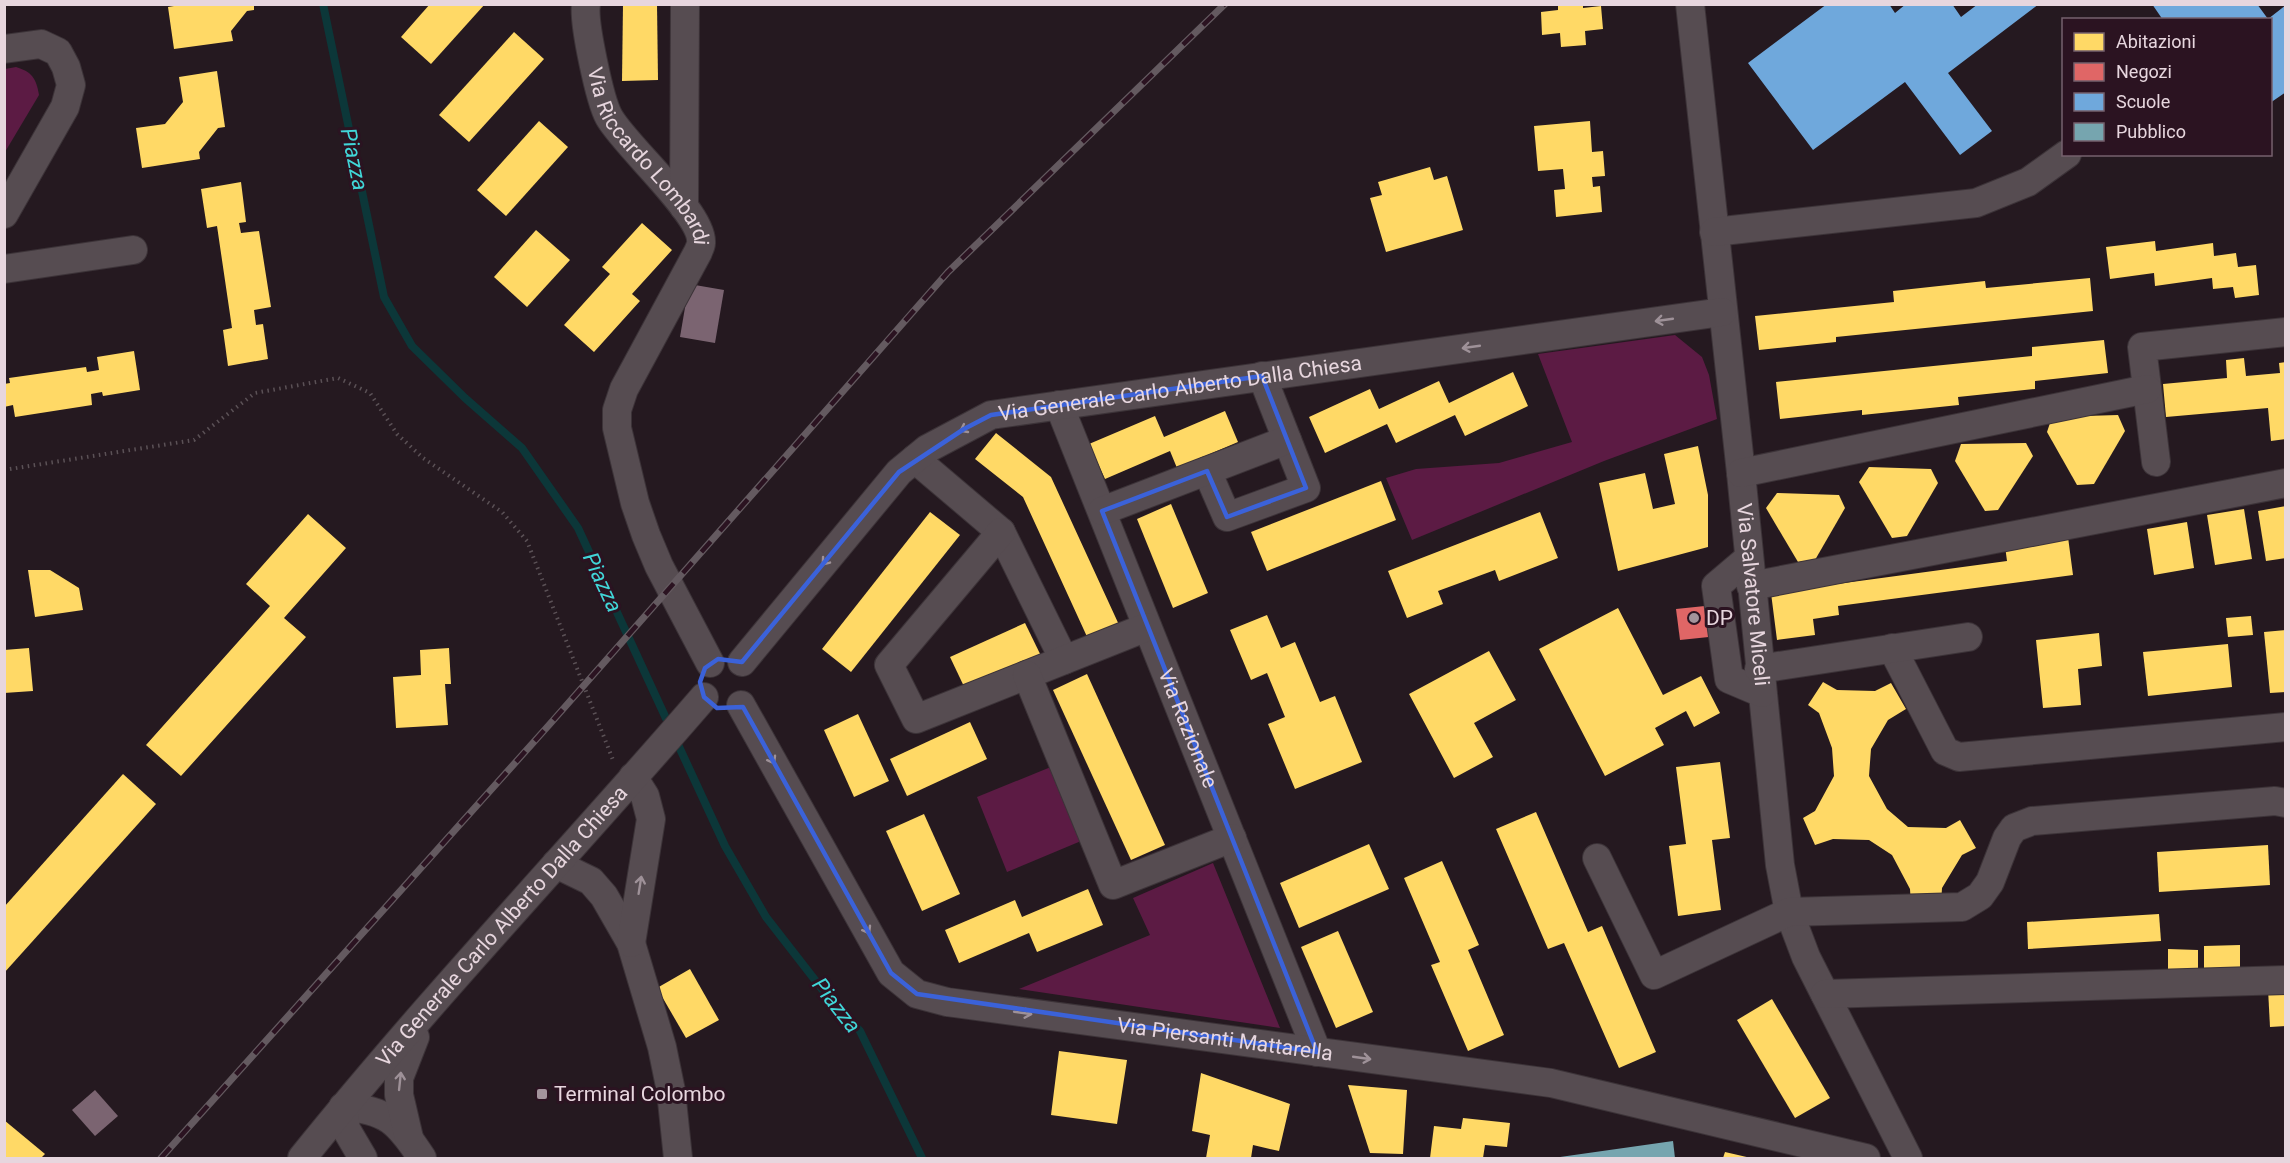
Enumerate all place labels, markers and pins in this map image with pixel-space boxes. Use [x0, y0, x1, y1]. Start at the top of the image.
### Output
place label: DP [1706, 606, 1733, 630]
marker: DP [1687, 611, 1701, 625]
place label: Terminal Colombo [554, 1082, 726, 1106]
marker: Terminal Colombo [535, 1087, 549, 1101]

